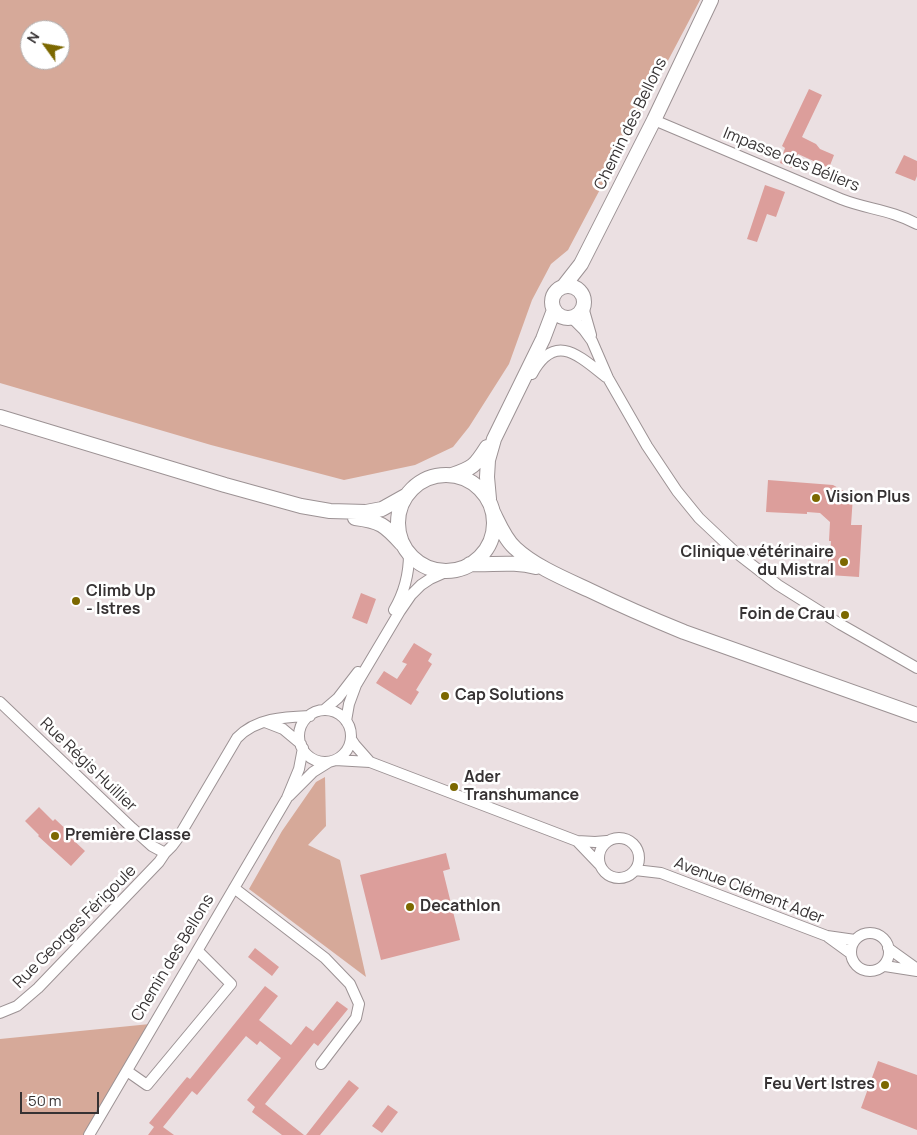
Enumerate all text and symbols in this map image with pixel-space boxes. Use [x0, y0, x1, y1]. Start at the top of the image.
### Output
north arrow [20, 20, 70, 70]
text: N [22, 28, 43, 47]
street label: Chemin des Bellons [591, 55, 671, 193]
street label: Impasse des Béliers [720, 124, 862, 196]
place label: Vision Plus [826, 488, 910, 508]
marker: Vision Plus [810, 492, 822, 504]
place label: Clinique vétérinaire du Mistral [681, 543, 834, 581]
marker: Clinique vétérinaire du Mistral [838, 556, 850, 568]
place label: Climb Up - Istres [86, 582, 156, 620]
marker: Climb Up - Istres [70, 595, 82, 607]
place label: Foin de Crau [739, 605, 835, 625]
marker: Foin de Crau [839, 609, 851, 621]
place label: Cap Solutions [455, 686, 564, 706]
marker: Cap Solutions [439, 690, 451, 702]
street label: Rue Régis Huillier [36, 714, 140, 816]
place label: Ader Transhumance [464, 768, 579, 806]
marker: Ader Transhumance [448, 781, 460, 793]
place label: Première Classe [65, 826, 191, 846]
marker: Première Classe [49, 830, 61, 842]
street label: Avenue Clément Ader [671, 854, 827, 928]
street label: Rue Georges Férigoule [9, 861, 141, 993]
street label: Chemin des Bellons [128, 891, 218, 1025]
place label: Decathlon [420, 897, 500, 917]
marker: Decathlon [404, 901, 416, 913]
place label: Feu Vert Istres [764, 1075, 875, 1095]
marker: Feu Vert Istres [879, 1079, 891, 1091]
scale bar [22, 1082, 101, 1114]
text: 50 m [28, 1090, 62, 1111]

